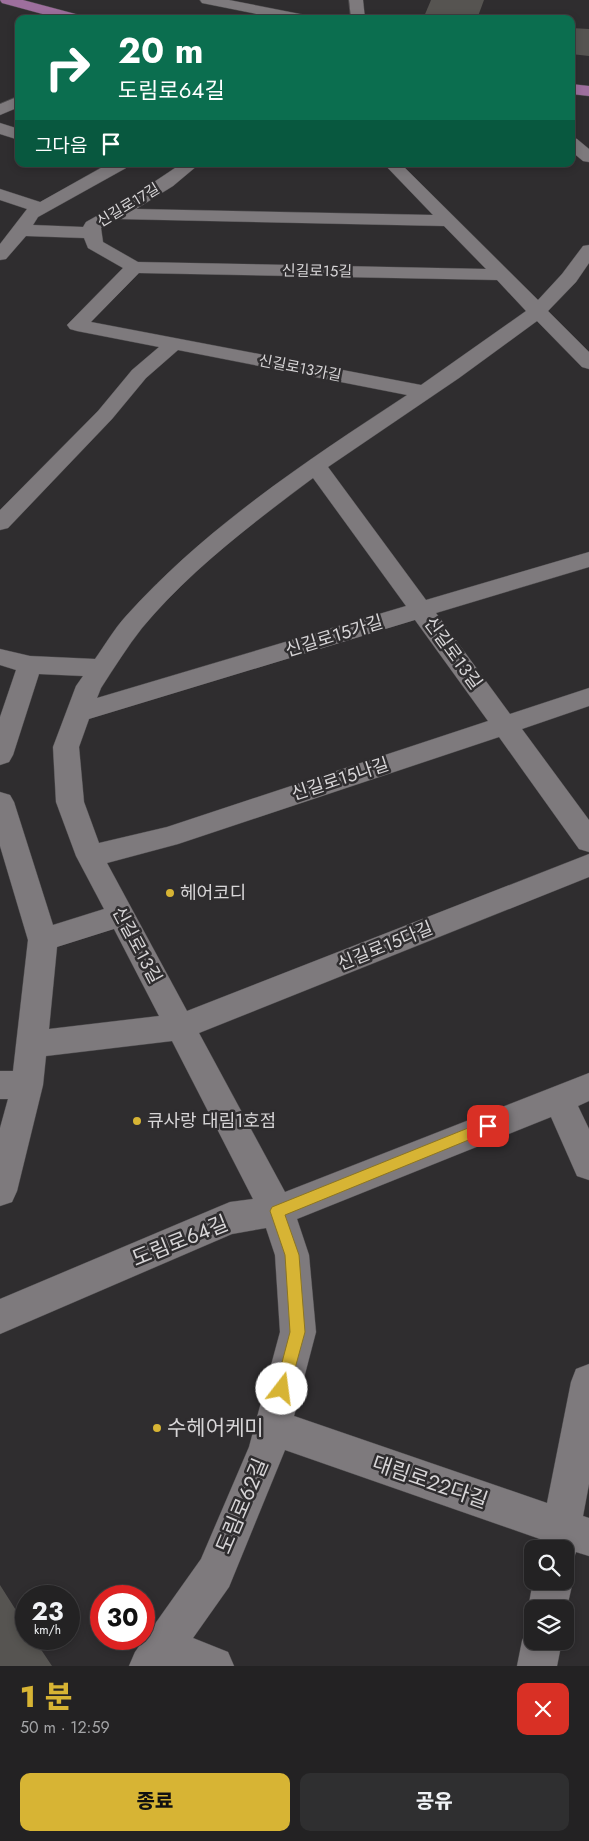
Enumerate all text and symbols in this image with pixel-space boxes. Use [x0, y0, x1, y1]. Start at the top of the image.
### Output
text: 20 m [118, 26, 203, 76]
icon: right [35, 35, 100, 100]
text: 도림로64길 [118, 74, 224, 106]
icon: arrive [97, 130, 125, 158]
text: 그다음 [35, 132, 87, 159]
street label: 신길로17길 [92, 178, 164, 232]
street label: 신길로15길 [282, 259, 352, 283]
street label: 신길로13가길 [257, 349, 343, 387]
street label: 신길로15가길 [282, 609, 386, 663]
street label: 신길로13길 [418, 611, 488, 695]
street label: 신길로15나길 [288, 751, 392, 807]
place label: 헤어코디 [180, 880, 246, 906]
marker: 헤어코디 [164, 887, 176, 899]
street label: 신길로13길 [106, 902, 168, 988]
street label: 신길로15다길 [333, 915, 437, 977]
pin [467, 1105, 509, 1147]
place label: 큐사랑 대림1호점 [147, 1108, 276, 1134]
icon: arrive [474, 1112, 502, 1140]
marker: 큐사랑 대림1호점 [131, 1115, 143, 1127]
street label: 도림로64길 [127, 1208, 233, 1274]
position arrow [255, 1362, 307, 1414]
place label: 수헤어케미 [167, 1413, 264, 1443]
marker: 수헤어케미 [151, 1422, 163, 1434]
street label: 대림로22다길 [368, 1448, 492, 1516]
street label: 도림로62길 [208, 1454, 276, 1558]
map controls [524, 1540, 574, 1650]
button: search [524, 1540, 574, 1590]
speed limit sign: 30 [90, 1585, 155, 1650]
text: 23 [32, 1593, 63, 1629]
button: layers [524, 1600, 574, 1650]
text: km/h [34, 1621, 61, 1639]
text: 1 분 [20, 1675, 72, 1718]
button: close [517, 1683, 569, 1735]
text: 50 m · 12:59 [20, 1716, 110, 1739]
button: 종료 [20, 1773, 290, 1831]
button: 공유 [300, 1773, 569, 1831]

